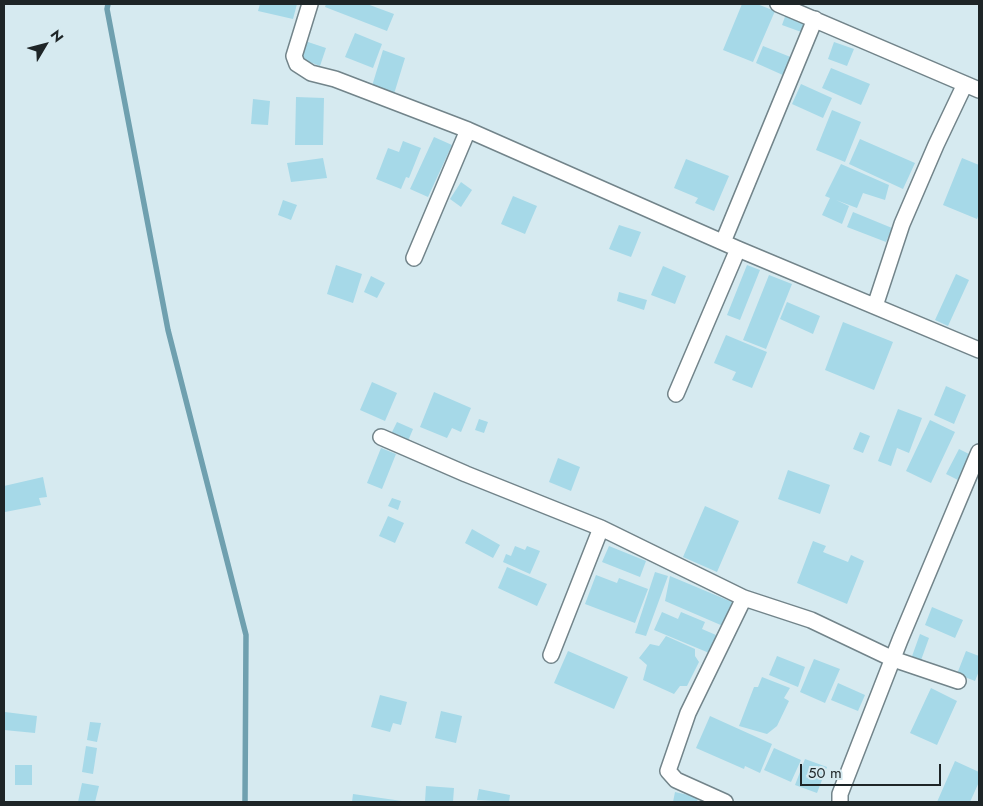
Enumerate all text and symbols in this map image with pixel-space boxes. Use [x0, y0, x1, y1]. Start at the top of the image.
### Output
north arrow [20, 20, 70, 70]
text: N [46, 26, 68, 46]
scale bar [803, 754, 944, 786]
text: 50 m [808, 762, 842, 784]

